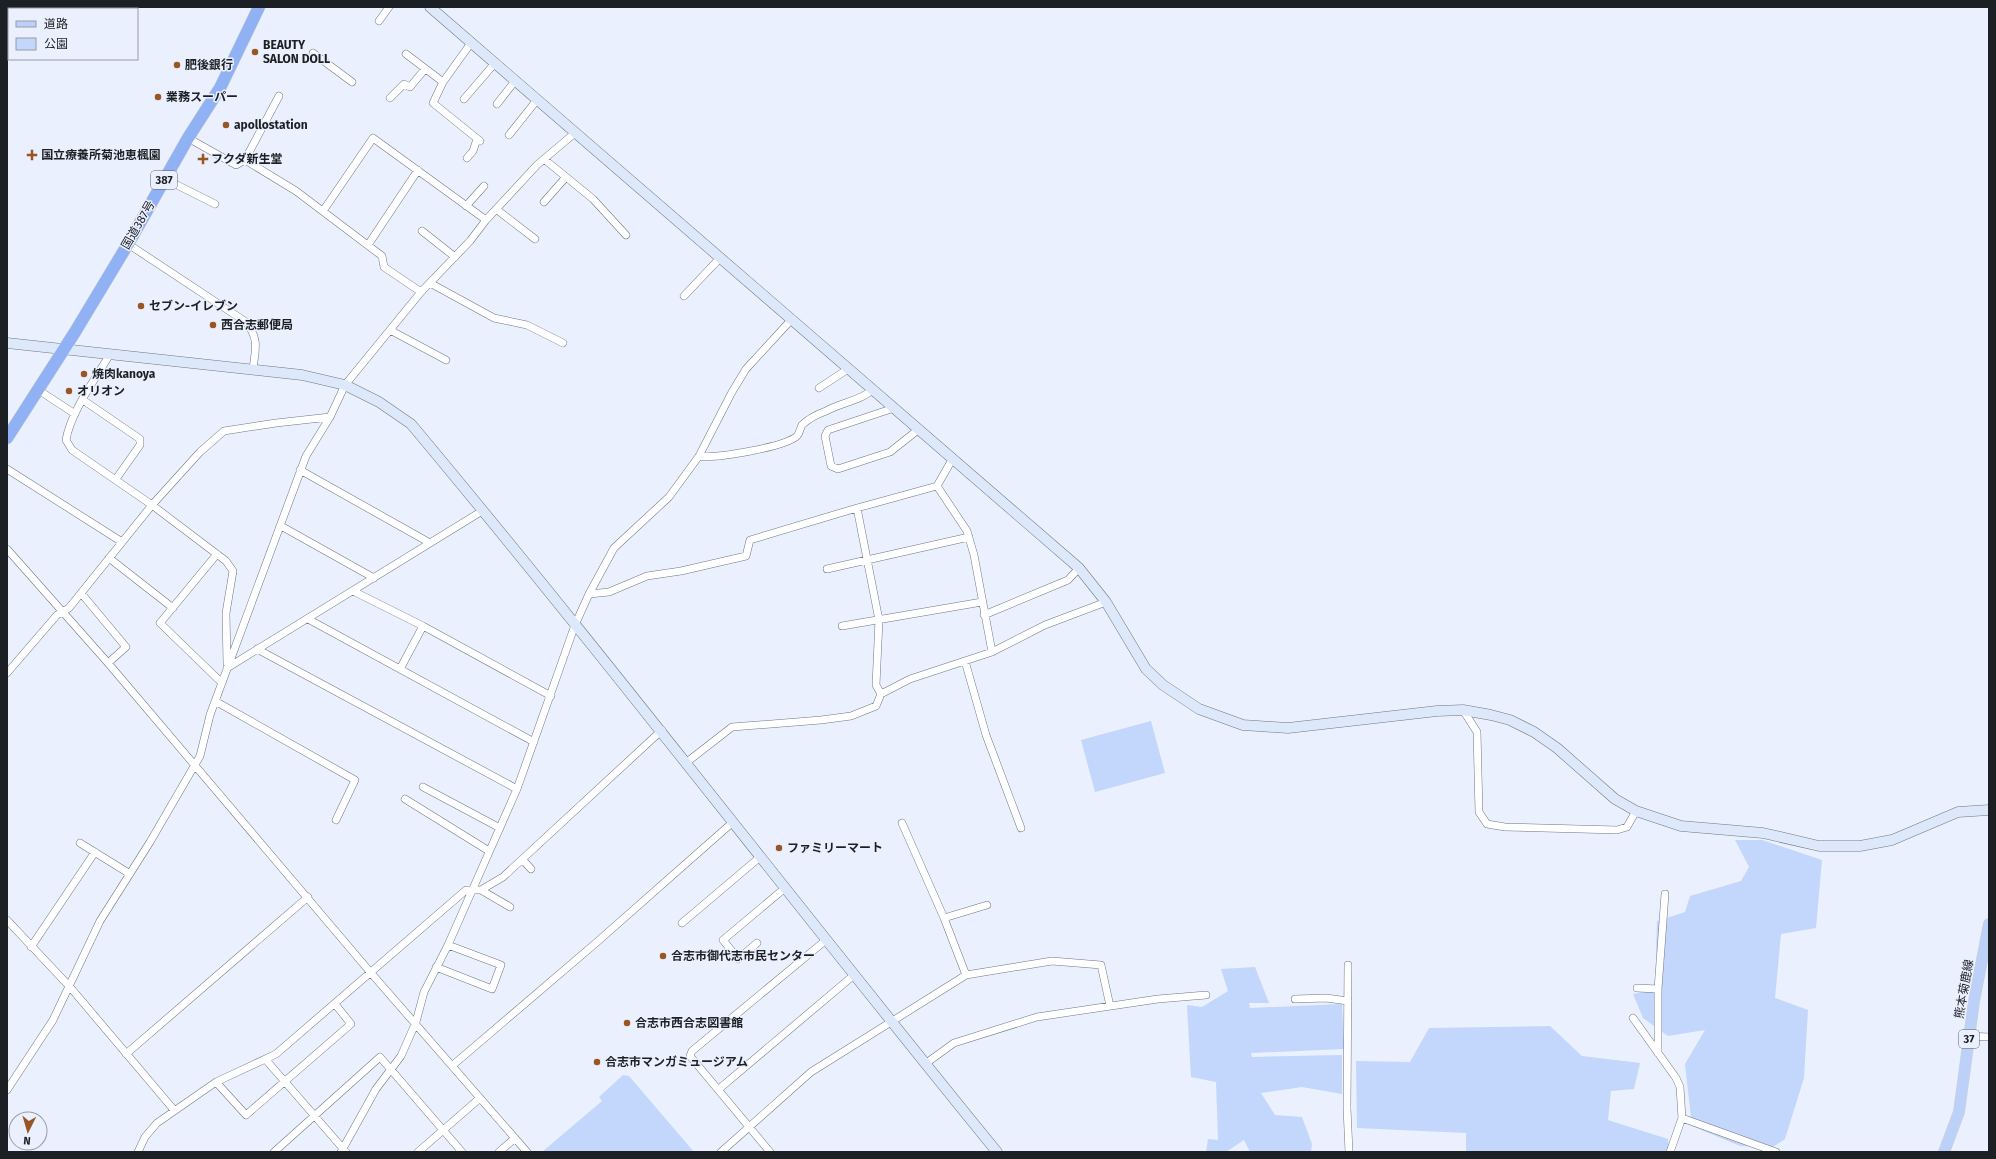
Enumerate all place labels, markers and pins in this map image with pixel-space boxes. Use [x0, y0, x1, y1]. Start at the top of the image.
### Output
place label: BEAUTY SALON DOLL [263, 38, 330, 66]
marker: BEAUTY SALON DOLL [250, 47, 260, 57]
place label: 肥後銀行 [185, 58, 233, 72]
marker: 肥後銀行 [172, 60, 182, 70]
place label: 業務スーパー [166, 90, 238, 104]
marker: 業務スーパー [153, 92, 163, 102]
place label: apollostation [234, 118, 308, 132]
marker: apollostation [221, 120, 231, 130]
place label: 国立療養所菊池恵楓園 [41, 148, 161, 162]
marker: 国立療養所菊池恵楓園 [26, 149, 38, 161]
place label: フクダ新生堂 [211, 152, 283, 166]
marker: フクダ新生堂 [198, 154, 208, 164]
place label: セブン-イレブン [149, 299, 238, 313]
marker: セブン-イレブン [136, 301, 146, 311]
place label: 西合志郵便局 [221, 318, 293, 332]
marker: 西合志郵便局 [208, 320, 218, 330]
place label: 焼肉kanoya [92, 367, 156, 381]
marker: 焼肉kanoya [79, 369, 89, 379]
place label: オリオン [77, 384, 125, 398]
marker: オリオン [64, 386, 74, 396]
place label: ファミリーマート [787, 841, 883, 855]
marker: ファミリーマート [774, 843, 784, 853]
place label: 合志市御代志市民センター [671, 949, 815, 963]
marker: 合志市御代志市民センター [658, 951, 668, 961]
place label: 合志市西合志図書館 [635, 1016, 743, 1030]
marker: 合志市西合志図書館 [622, 1018, 632, 1028]
place label: 合志市マンガミュージアム [605, 1055, 748, 1069]
marker: 合志市マンガミュージアム [592, 1057, 602, 1067]

